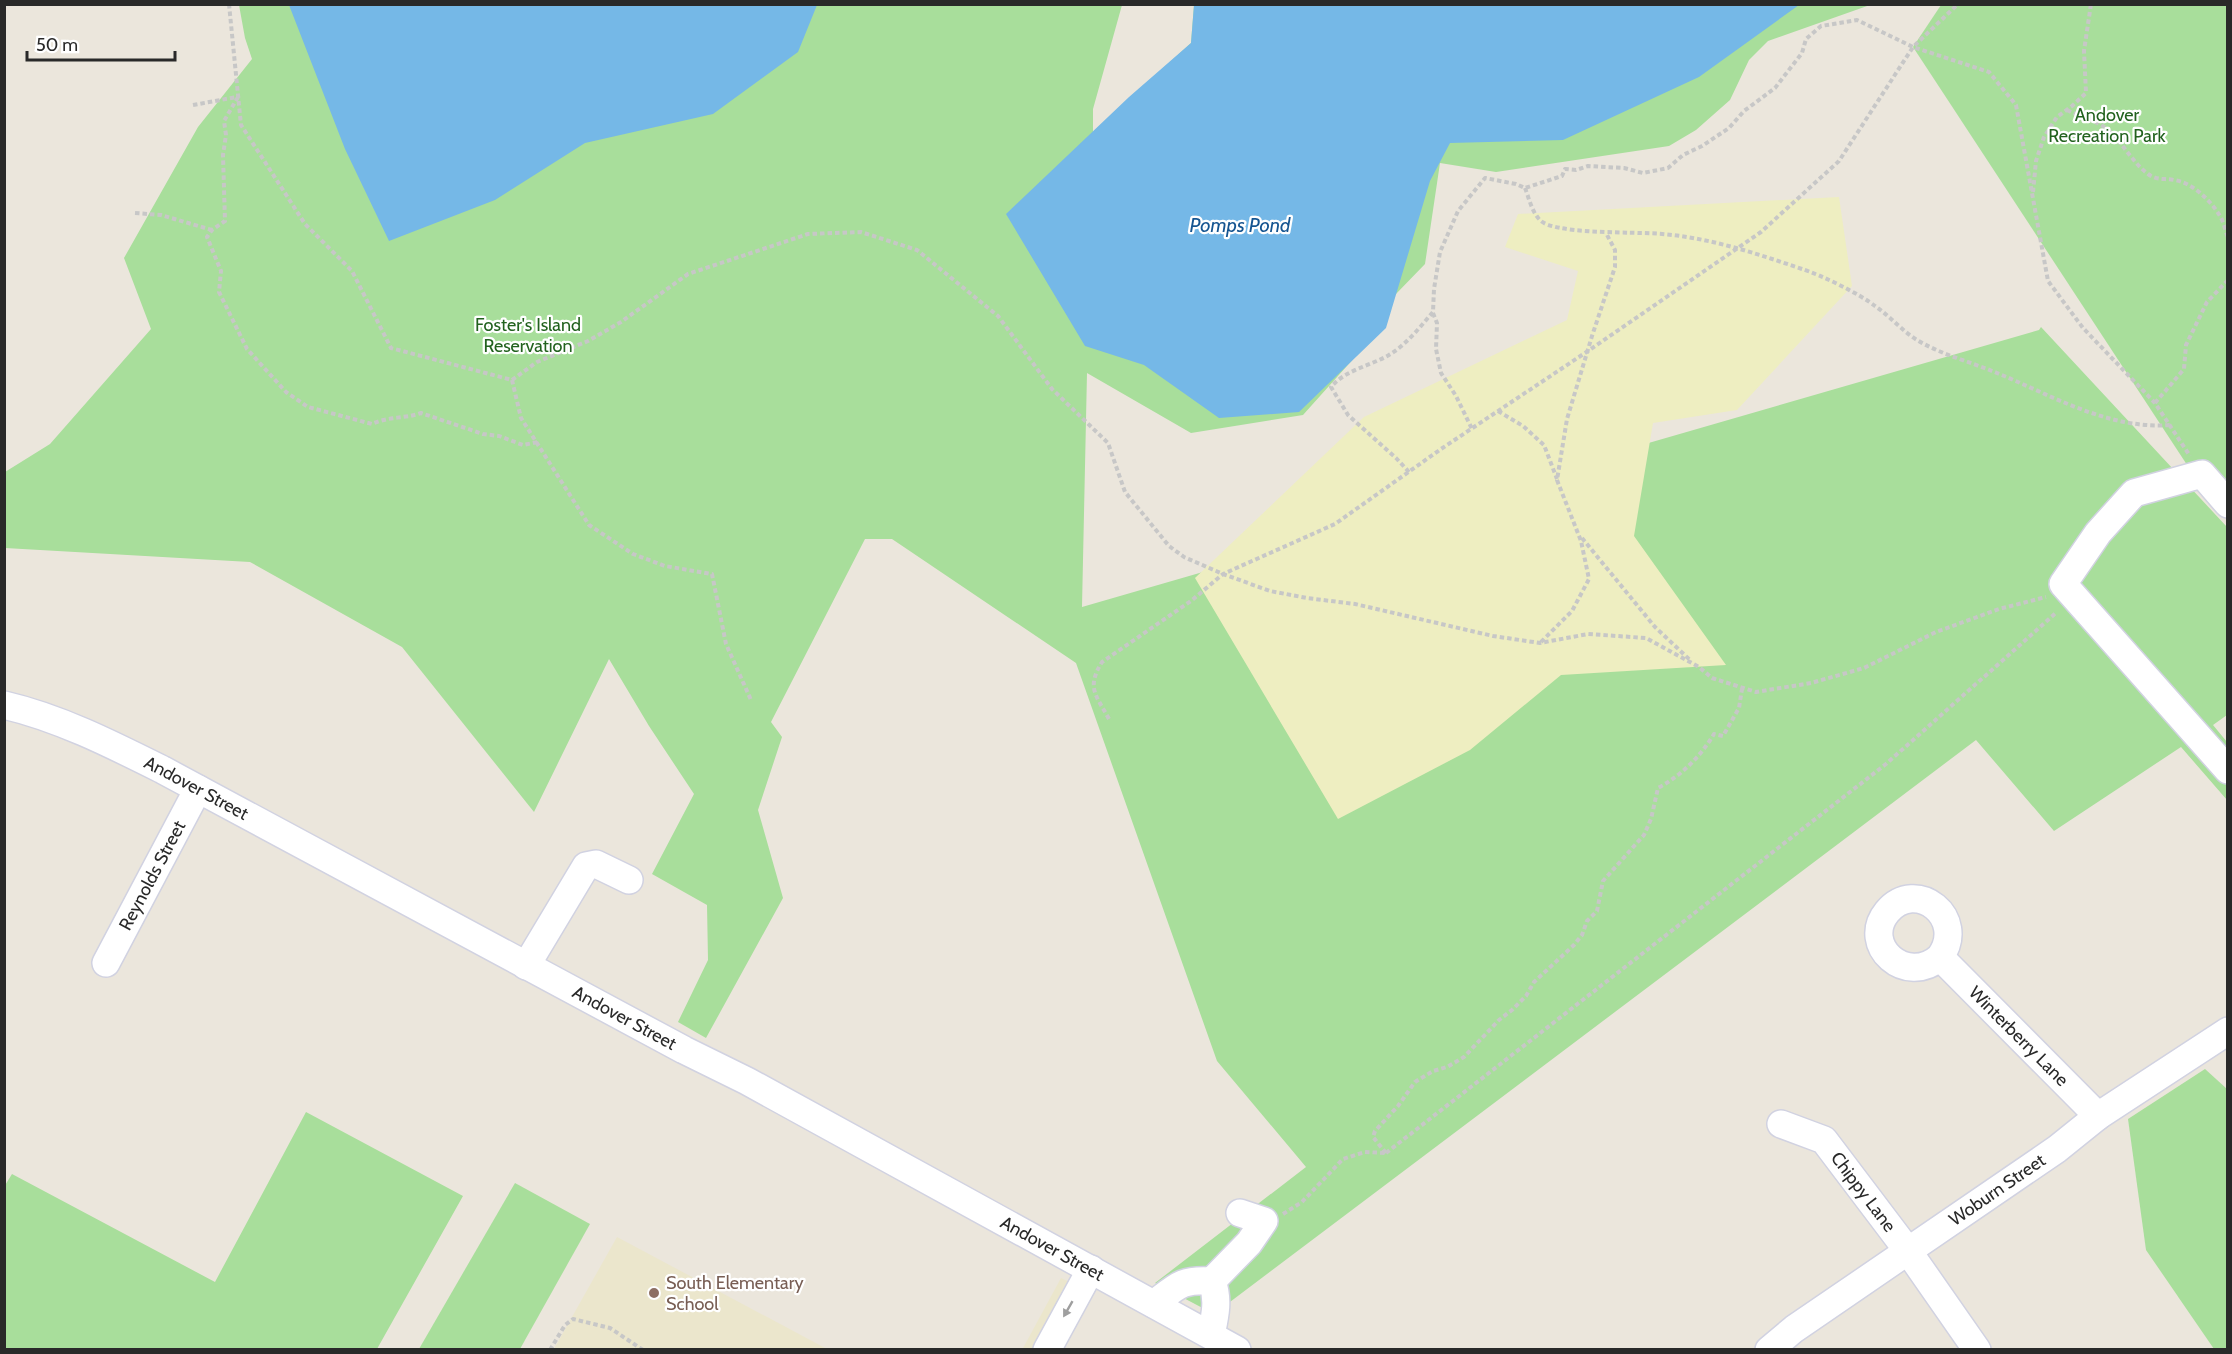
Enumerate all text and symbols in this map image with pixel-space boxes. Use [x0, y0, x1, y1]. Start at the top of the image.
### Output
scale bar [27, 24, 176, 62]
text: 50 m [36, 34, 78, 56]
park label: Andover Recreation Park [2048, 104, 2167, 147]
water label: Pomps Pond [1190, 213, 1291, 237]
park label: Foster's Island Reservation [475, 314, 581, 357]
street label: Andover Street [141, 751, 252, 825]
street label: Reynolds Street [114, 817, 190, 934]
street label: Andover Street [569, 981, 680, 1055]
street label: Winterberry Lane [1964, 981, 2073, 1091]
street label: Chippy Lane [1826, 1148, 1901, 1236]
street label: Woburn Street [1945, 1149, 2050, 1231]
street label: Andover Street [997, 1211, 1108, 1286]
place label: South Elementary School [666, 1272, 803, 1315]
marker: South Elementary School [647, 1286, 661, 1300]
one-way arrow [1063, 1301, 1074, 1317]

